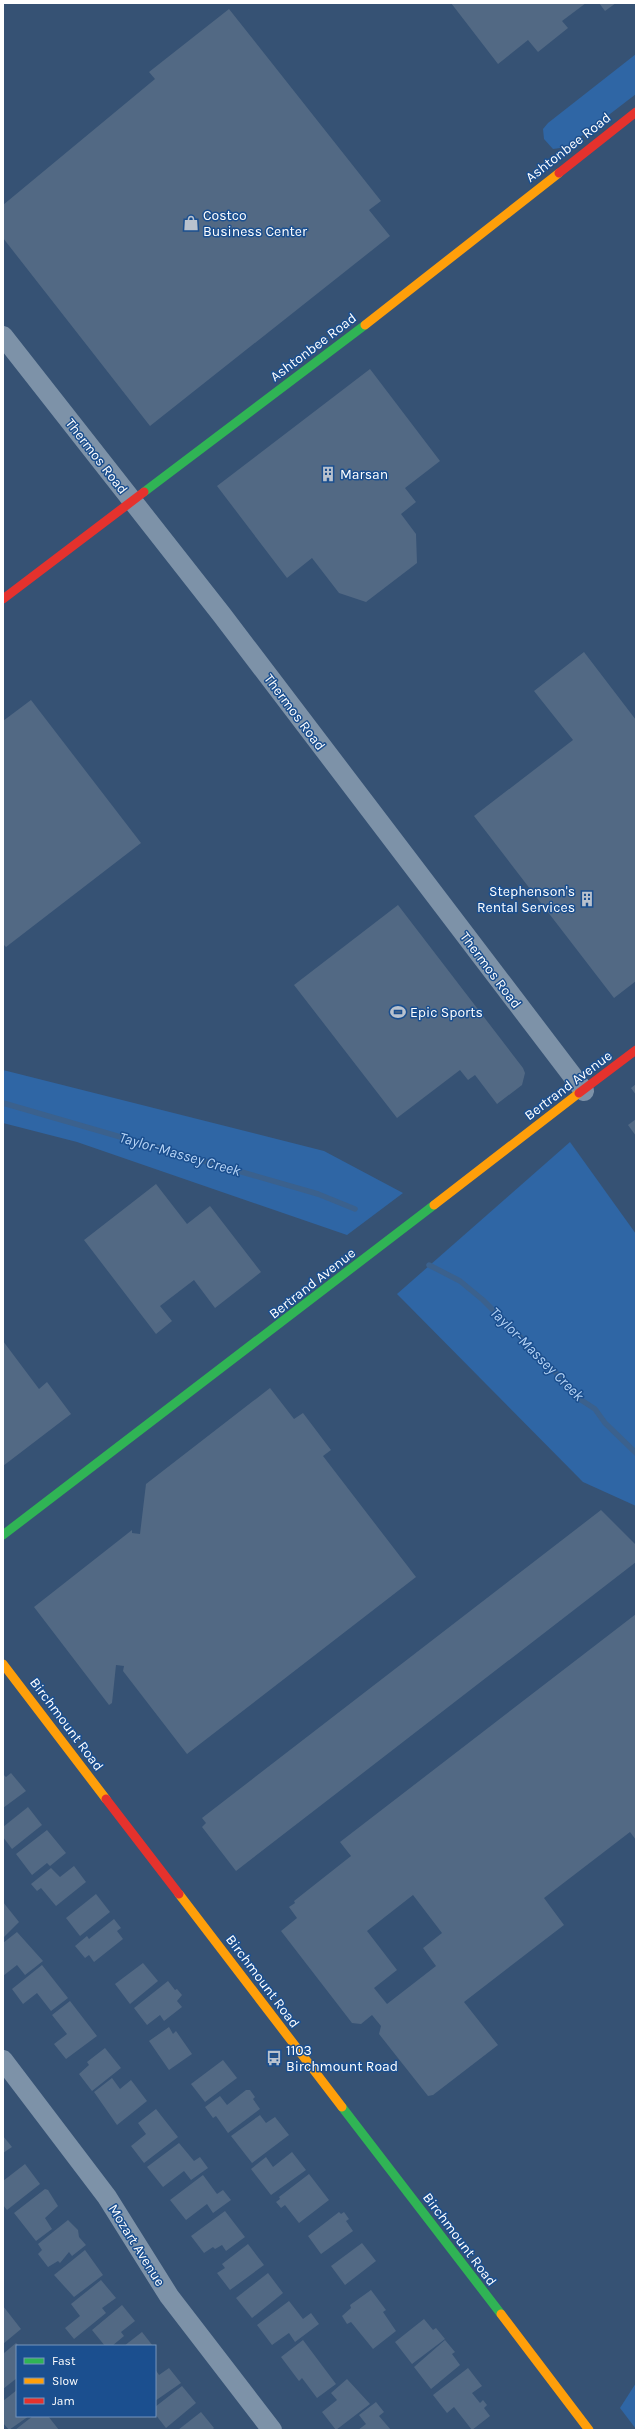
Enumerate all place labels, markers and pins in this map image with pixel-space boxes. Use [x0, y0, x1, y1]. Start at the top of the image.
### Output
place label: Costco Business Center [203, 207, 308, 240]
shop icon: Costco Business Center [182, 214, 200, 232]
building icon: Marsan [319, 465, 337, 483]
place label: Marsan [340, 466, 388, 483]
place label: Stephenson's Rental Services [477, 883, 575, 916]
building icon: Stephenson's Rental Services [578, 890, 596, 908]
sports icon: Epic Sports [389, 1003, 407, 1021]
place label: Epic Sports [410, 1004, 483, 1021]
place label: 1103 Birchmount Road [286, 2042, 398, 2075]
bus stop icon: 1103 Birchmount Road [265, 2049, 283, 2067]

